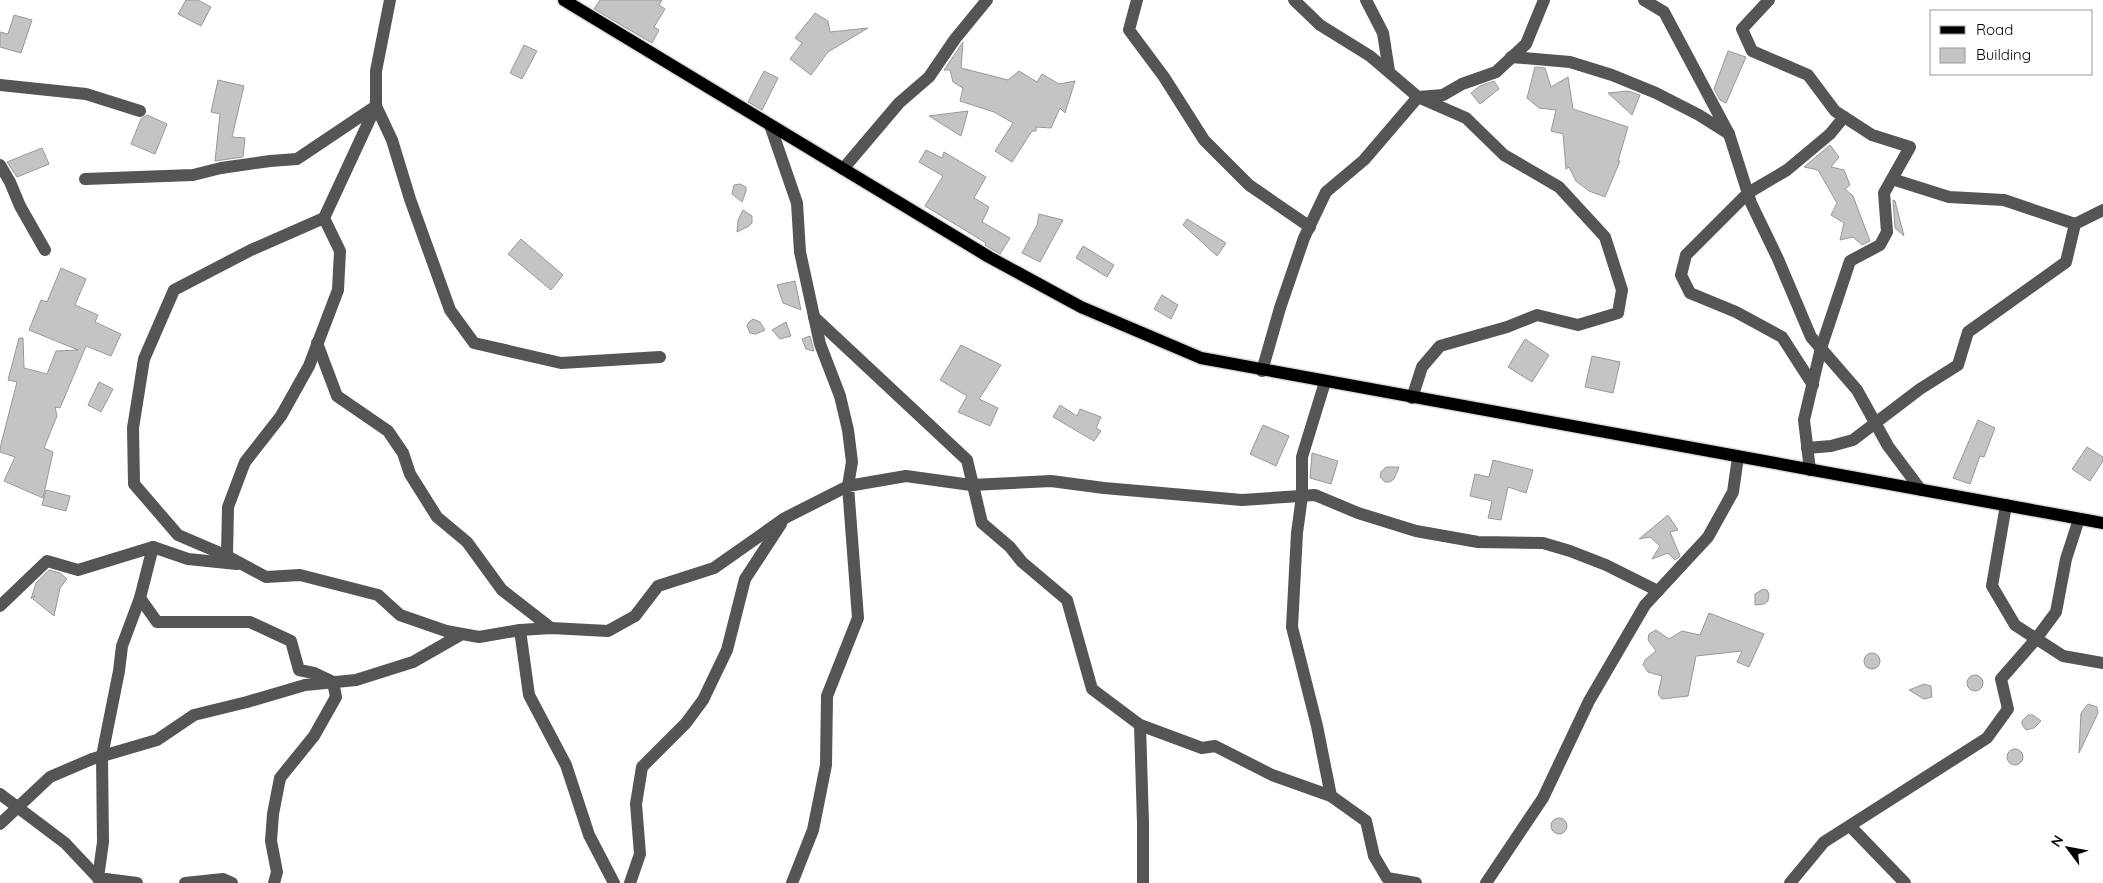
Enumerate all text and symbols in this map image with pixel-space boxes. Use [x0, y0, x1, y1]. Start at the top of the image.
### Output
legend [1930, 10, 2093, 75]
text: Road [1976, 20, 2013, 39]
text: Building [1976, 45, 2031, 64]
north arrow [2043, 823, 2093, 873]
text: N [2047, 832, 2067, 850]

